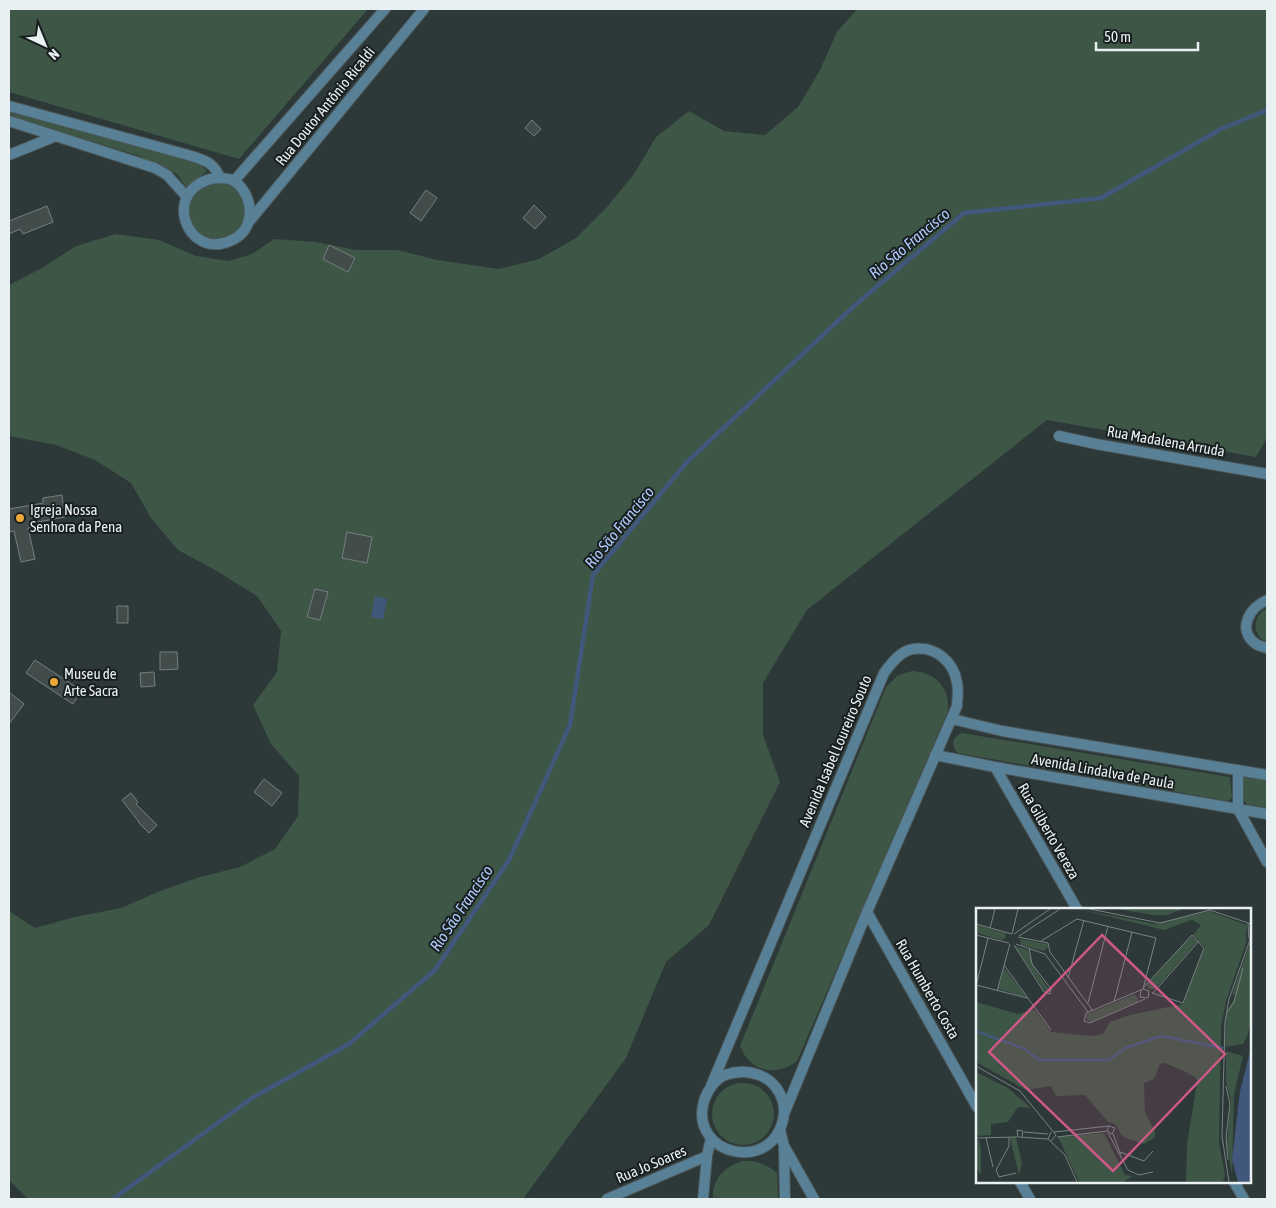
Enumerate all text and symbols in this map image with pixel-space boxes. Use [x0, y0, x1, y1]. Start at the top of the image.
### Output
north arrow [20, 20, 70, 70]
scale bar [1096, 20, 1198, 52]
text: 50 m [1104, 28, 1131, 45]
street label: Rua Doutor Antônio Ricaldi [272, 43, 378, 169]
text: N [46, 46, 63, 63]
water label: Rio São Francisco [865, 204, 953, 282]
street label: Rua Madalena Arruda [1106, 422, 1226, 460]
water label: Rio São Francisco [581, 483, 657, 571]
place label: Igreja Nossa Senhora da Pena [30, 501, 122, 535]
marker: Igreja Nossa Senhora da Pena [14, 512, 26, 524]
place label: Museu de Arte Sacra [64, 665, 119, 699]
street label: Avenida Isabel Loureiro Souto [795, 673, 875, 829]
marker: Museu de Arte Sacra [48, 676, 60, 688]
street label: Avenida Lindalva de Paula [1030, 750, 1176, 792]
street label: Rua Gilberto Vereza [1015, 780, 1083, 882]
water label: Rio São Francisco [426, 862, 496, 954]
inset map [976, 908, 1251, 1183]
street label: Rua Humberto Costa [893, 936, 963, 1042]
street label: Rua Jo Soares [613, 1142, 689, 1186]

